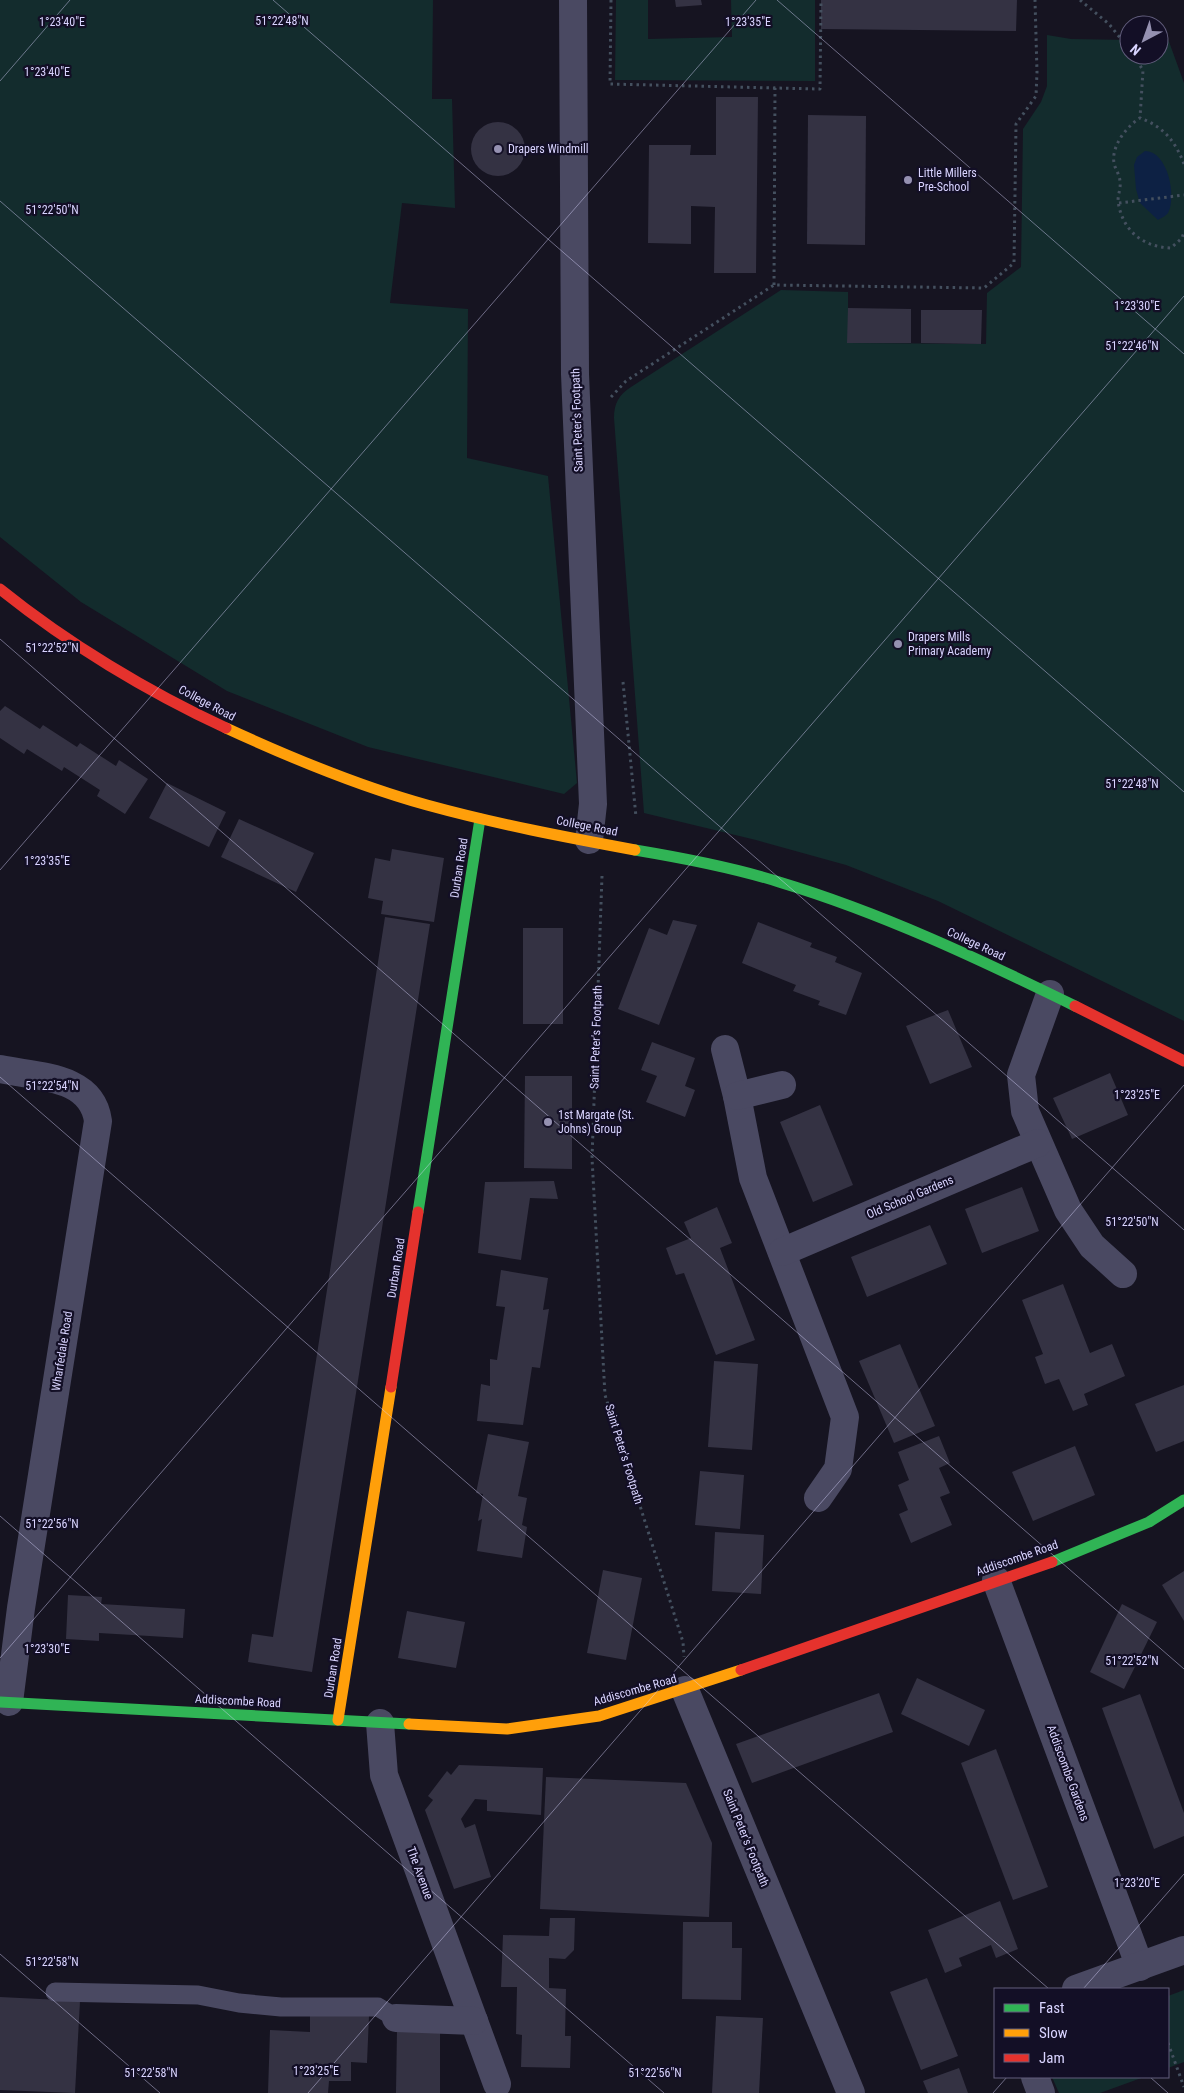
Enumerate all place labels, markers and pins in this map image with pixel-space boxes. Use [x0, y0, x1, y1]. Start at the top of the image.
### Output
place label: Drapers Windmill [508, 142, 588, 156]
marker: Drapers Windmill [492, 143, 504, 155]
place label: Little Millers Pre-School [918, 166, 977, 194]
marker: Little Millers Pre-School [902, 174, 914, 186]
place label: Drapers Mills Primary Academy [908, 630, 991, 658]
marker: Drapers Mills Primary Academy [892, 638, 904, 650]
place label: 1st Margate (St. Johns) Group [558, 1108, 634, 1136]
marker: 1st Margate (St. Johns) Group [542, 1116, 554, 1128]

